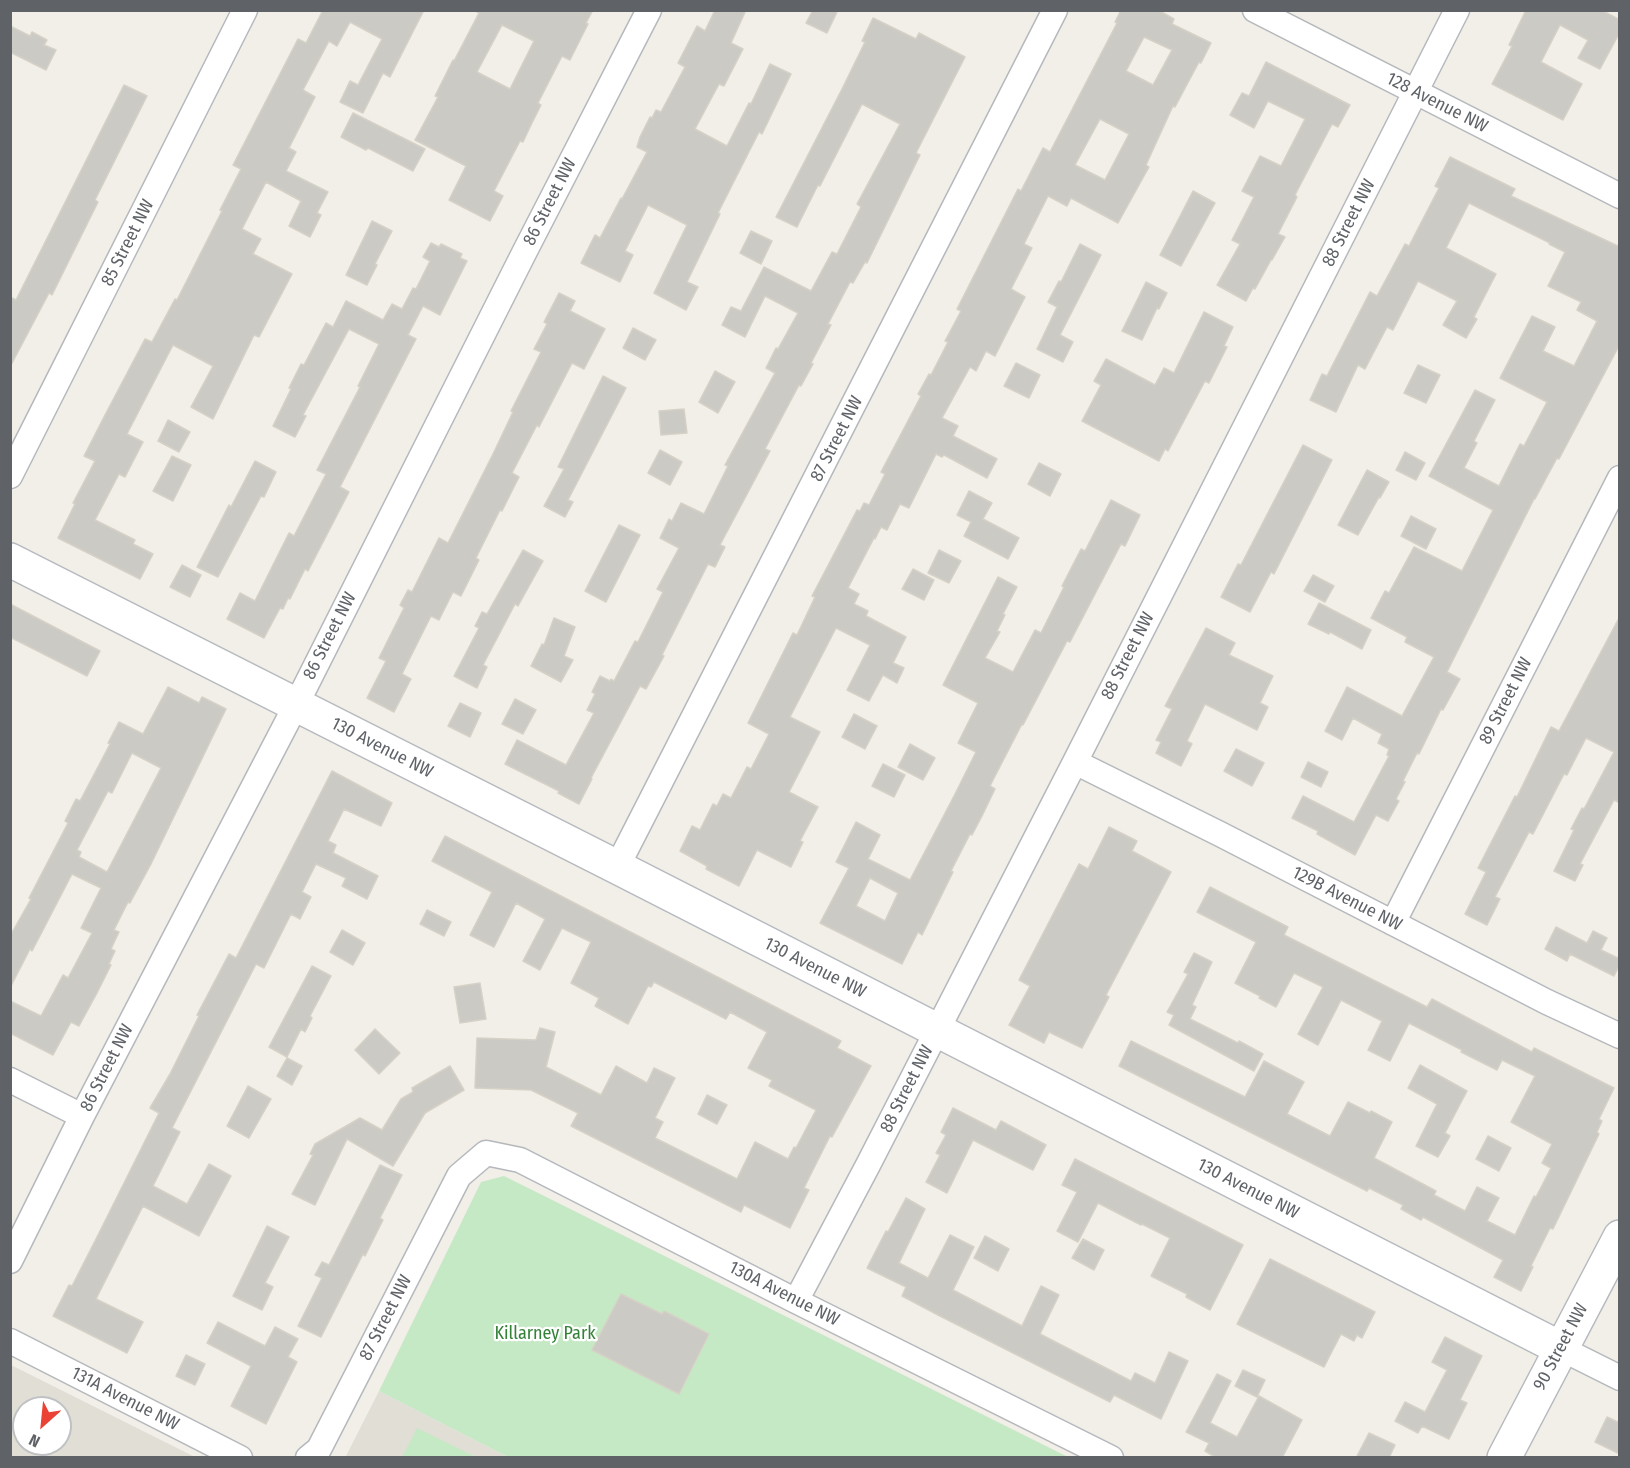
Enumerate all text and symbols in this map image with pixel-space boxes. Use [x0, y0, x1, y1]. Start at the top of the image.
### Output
street label: 128 Avenue NW [1383, 68, 1491, 138]
street label: 86 Street NW [519, 155, 581, 249]
street label: 88 Street NW [1318, 176, 1380, 270]
street label: 85 Street NW [97, 196, 159, 290]
street label: 87 Street NW [806, 393, 868, 485]
street label: 86 Street NW [299, 589, 361, 683]
street label: 88 Street NW [1097, 609, 1159, 703]
street label: 89 Street NW [1475, 654, 1537, 748]
street label: 130 Avenue NW [327, 713, 437, 783]
street label: 129B Avenue NW [1288, 862, 1406, 936]
street label: 130 Avenue NW [760, 933, 870, 1003]
street label: 86 Street NW [76, 1021, 138, 1115]
street label: 88 Street NW [876, 1042, 938, 1136]
street label: 130 Avenue NW [1193, 1154, 1303, 1224]
street label: 130A Avenue NW [725, 1257, 843, 1331]
street label: 87 Street NW [355, 1272, 417, 1364]
street label: 90 Street NW [1529, 1300, 1593, 1394]
park label: Killarney Park [494, 1323, 596, 1345]
street label: 131A Avenue NW [67, 1363, 183, 1435]
north arrow [12, 1396, 72, 1456]
text: N [26, 1430, 43, 1451]

